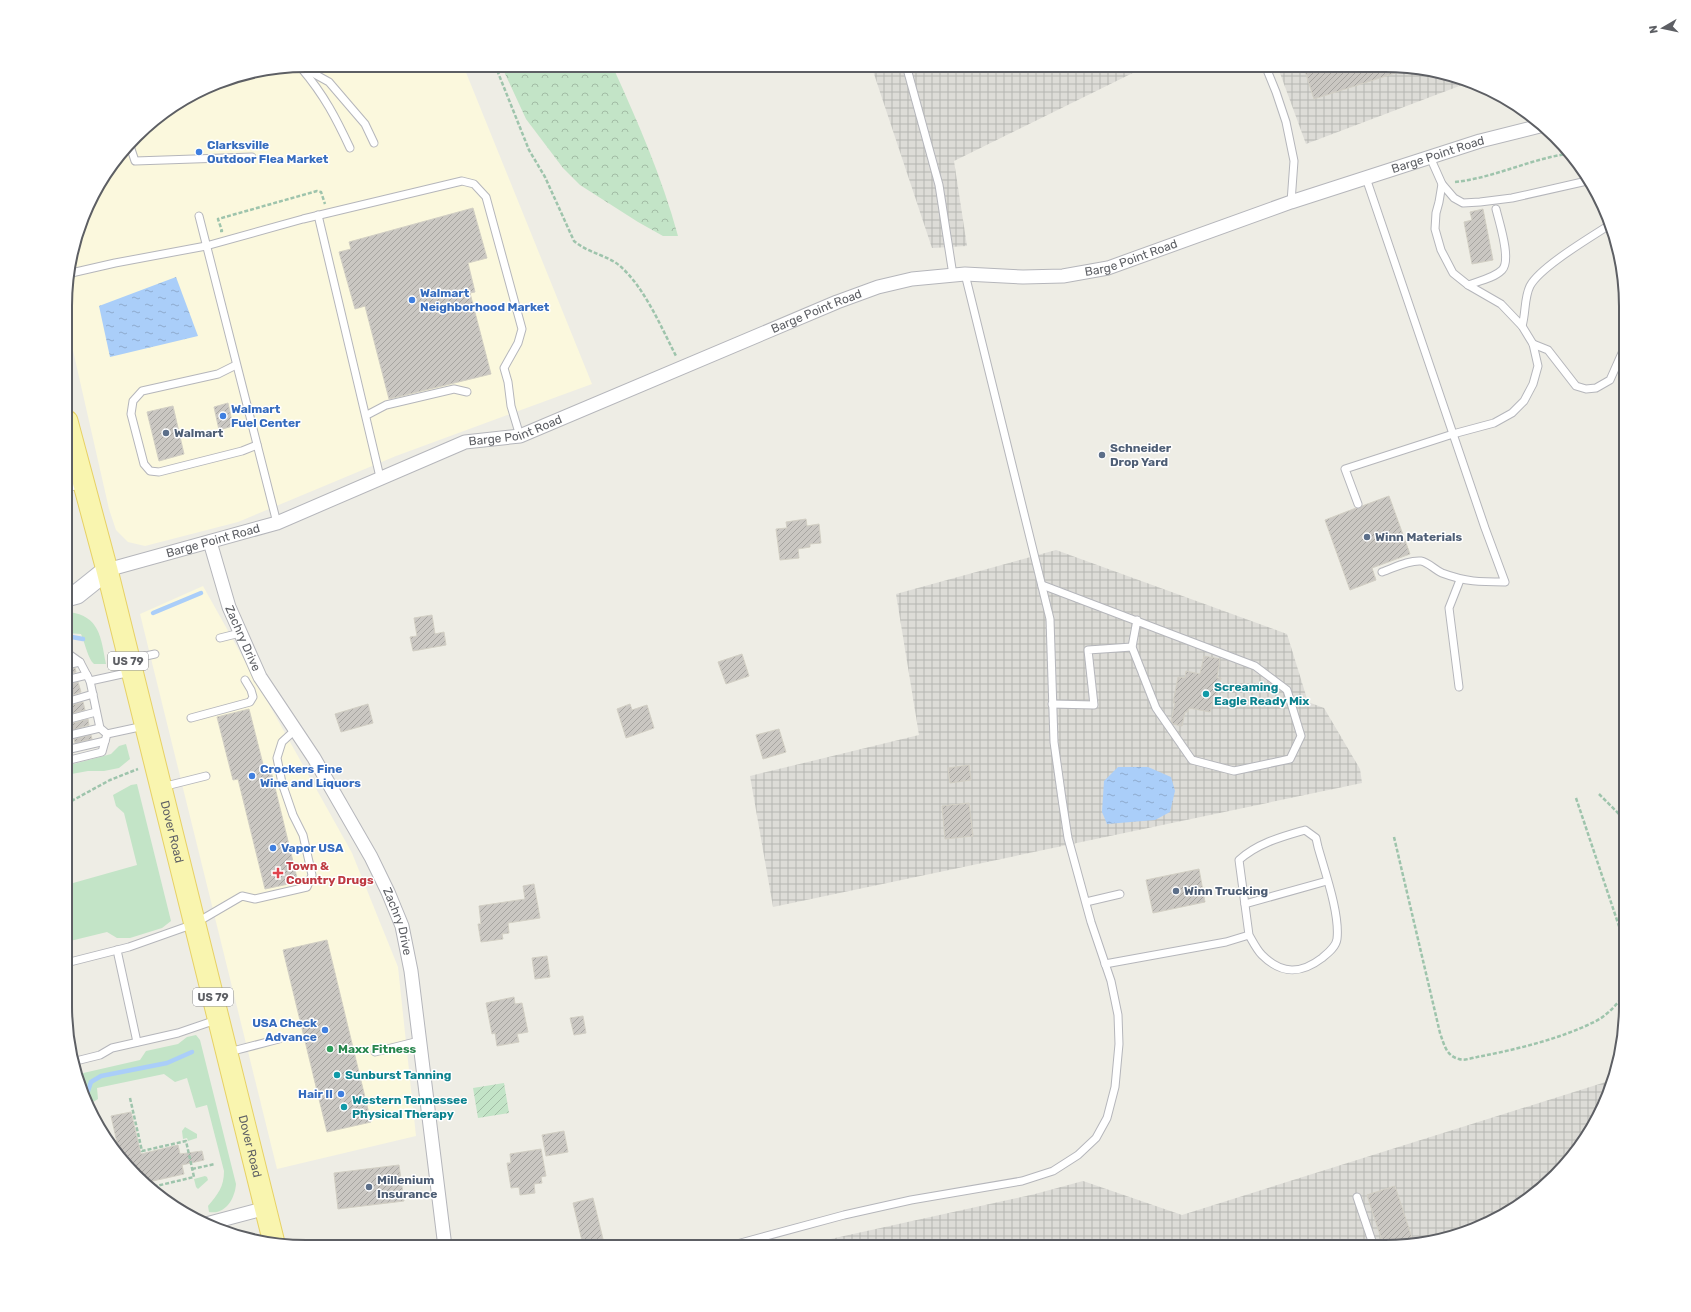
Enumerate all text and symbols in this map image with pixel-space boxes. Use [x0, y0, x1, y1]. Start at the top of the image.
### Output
north arrow [1643, 8, 1683, 48]
text: N [1647, 24, 1661, 34]
street label: Barge Point Road [1390, 133, 1486, 176]
place label: Clarksville Outdoor Flea Market [207, 138, 329, 166]
marker: Clarksville Outdoor Flea Market [194, 147, 204, 157]
street label: Barge Point Road [1084, 237, 1179, 279]
place label: Walmart Neighborhood Market [420, 286, 550, 314]
street label: Barge Point Road [769, 287, 864, 336]
marker: Walmart Neighborhood Market [407, 295, 417, 305]
place label: Walmart Fuel Center [231, 402, 301, 430]
marker: Walmart Fuel Center [218, 411, 228, 421]
street label: Barge Point Road [468, 412, 564, 449]
place label: Walmart [174, 426, 224, 440]
marker: Walmart [161, 428, 171, 438]
place label: Schneider Drop Yard [1110, 441, 1172, 469]
marker: Schneider Drop Yard [1097, 450, 1107, 460]
street label: Barge Point Road [165, 521, 261, 560]
place label: Winn Materials [1375, 530, 1462, 544]
marker: Winn Materials [1362, 532, 1372, 542]
street label: Zachry Drive [222, 603, 264, 674]
road number: US 79 [108, 652, 148, 670]
place label: Screaming Eagle Ready Mix [1214, 680, 1309, 708]
marker: Screaming Eagle Ready Mix [1201, 689, 1211, 699]
place label: Crockers Fine Wine and Liquors [260, 762, 361, 790]
marker: Crockers Fine Wine and Liquors [247, 771, 257, 781]
street label: Dover Road [157, 799, 186, 864]
place label: Vapor USA [281, 841, 344, 855]
marker: Vapor USA [268, 843, 278, 853]
place label: Town & Country Drugs [286, 859, 374, 887]
marker: Town & Country Drugs [273, 868, 283, 878]
place label: Winn Trucking [1184, 884, 1268, 898]
street label: Zachry Drive [380, 885, 415, 957]
marker: Winn Trucking [1171, 886, 1181, 896]
road number: US 79 [193, 988, 233, 1006]
place label: USA Check Advance [252, 1016, 317, 1044]
marker: USA Check Advance [320, 1025, 330, 1035]
place label: Maxx Fitness [338, 1042, 417, 1056]
marker: Maxx Fitness [325, 1044, 335, 1054]
place label: Sunburst Tanning [345, 1068, 451, 1082]
marker: Sunburst Tanning [332, 1070, 342, 1080]
place label: Hair II [298, 1087, 333, 1101]
marker: Hair II [336, 1089, 346, 1099]
place label: Western Tennessee Physical Therapy [352, 1093, 467, 1121]
marker: Western Tennessee Physical Therapy [339, 1102, 349, 1112]
street label: Dover Road [236, 1114, 264, 1179]
place label: Millenium Insurance [377, 1173, 437, 1201]
marker: Millenium Insurance [364, 1182, 374, 1192]

